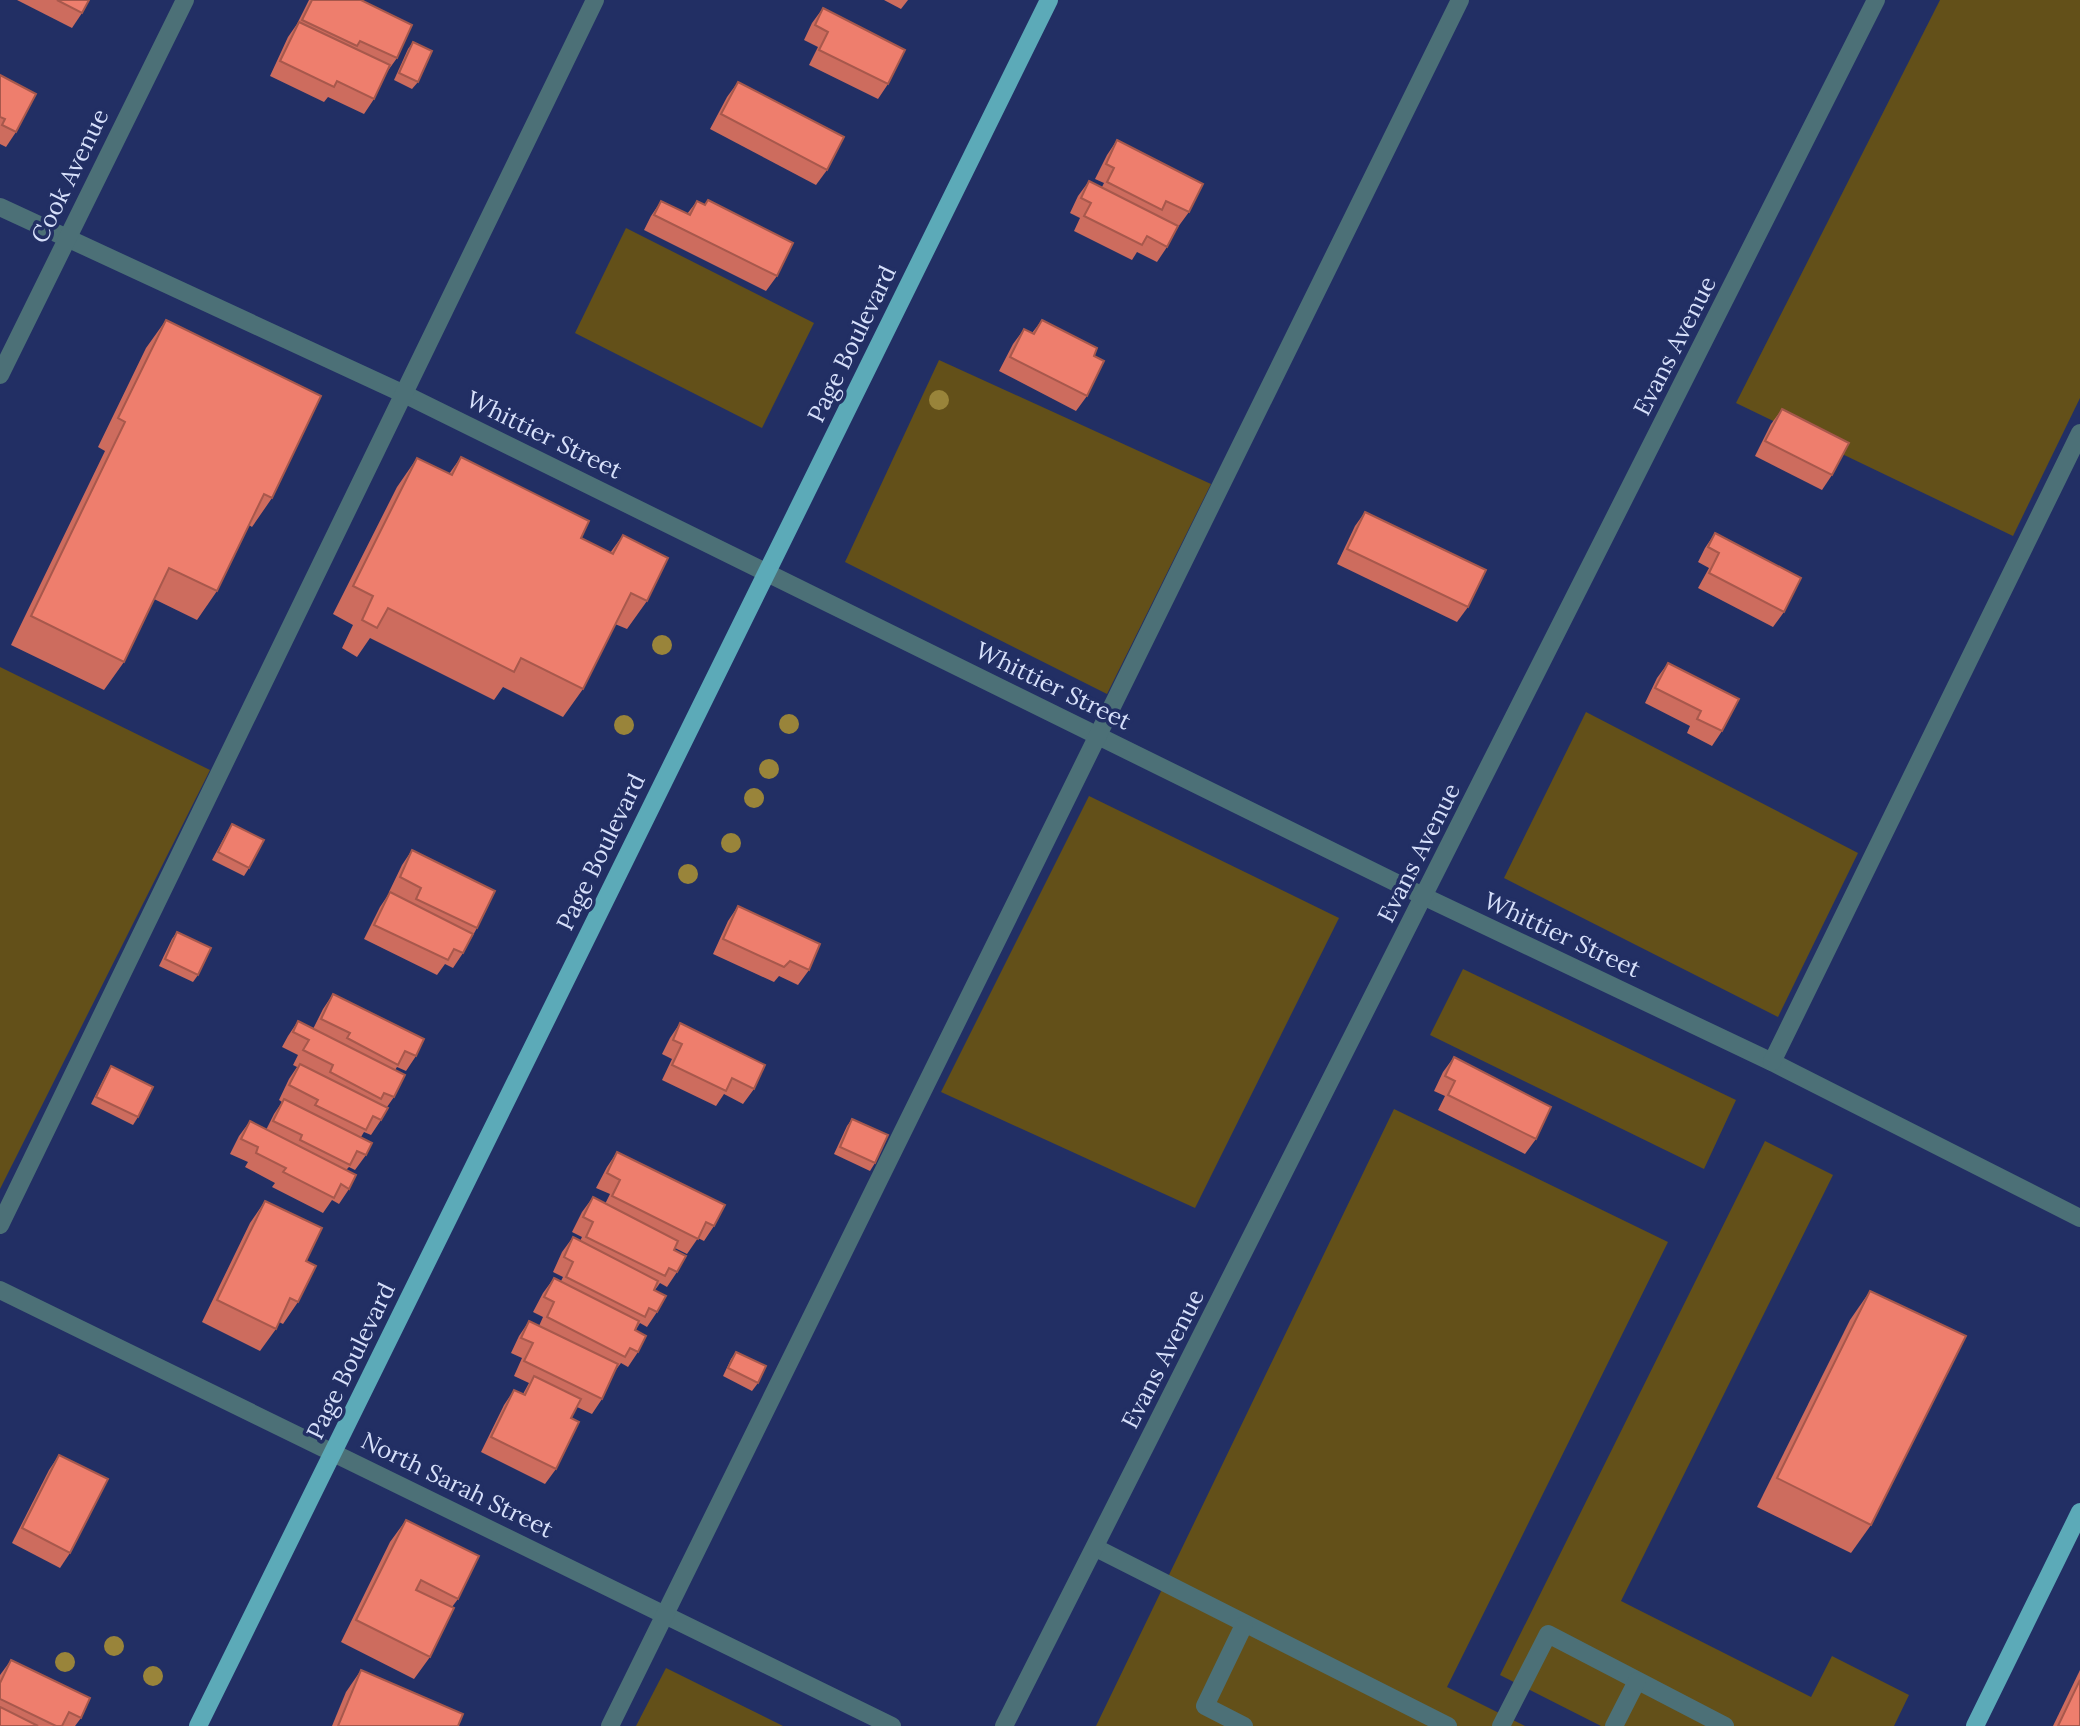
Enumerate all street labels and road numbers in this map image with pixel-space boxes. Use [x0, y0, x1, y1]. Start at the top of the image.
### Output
street label: Cook Avenue [24, 104, 115, 248]
street label: Page Boulevard [800, 260, 903, 427]
street label: Evans Avenue [1626, 271, 1723, 421]
street label: Whittier Street [461, 384, 628, 486]
street label: Whittier Street [970, 635, 1137, 737]
street label: Page Boulevard [549, 768, 652, 935]
street label: Evans Avenue [1370, 778, 1467, 928]
street label: Whittier Street [1479, 885, 1646, 985]
street label: Page Boulevard [299, 1277, 402, 1444]
street label: Evans Avenue [1114, 1284, 1211, 1434]
street label: North Sarah Street [356, 1425, 559, 1545]

